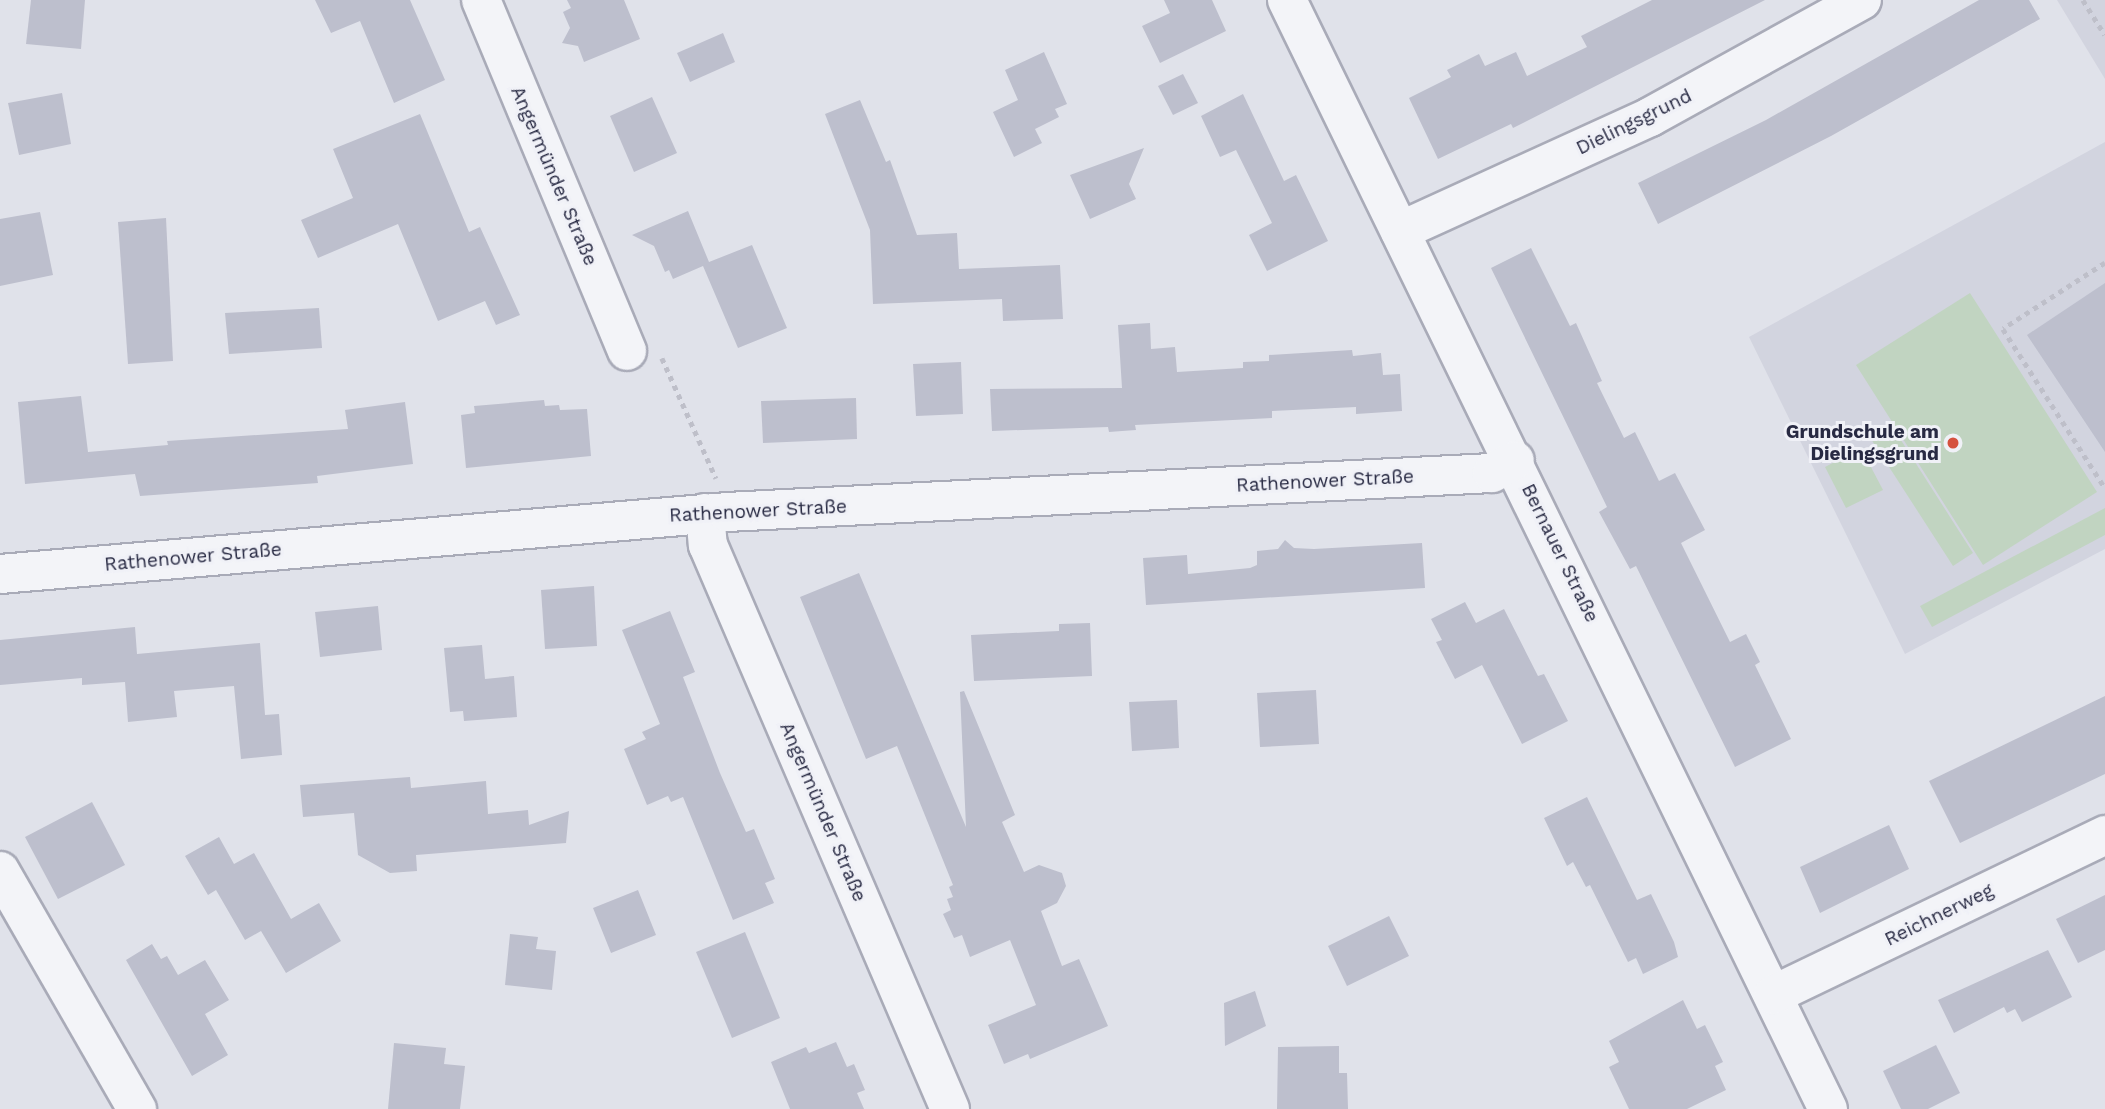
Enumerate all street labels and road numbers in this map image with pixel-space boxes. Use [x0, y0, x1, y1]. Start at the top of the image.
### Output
street label: Angermünder Straße [506, 83, 602, 269]
street label: Dielingsgrund [1573, 84, 1695, 160]
street label: Rathenower Straße [1235, 465, 1415, 497]
street label: Bernauer Straße [1517, 480, 1603, 626]
street label: Rathenower Straße [668, 495, 848, 527]
street label: Rathenower Straße [103, 538, 283, 576]
street label: Angermünder Straße [775, 719, 871, 905]
street label: Reichnerweg [1881, 879, 1997, 951]

